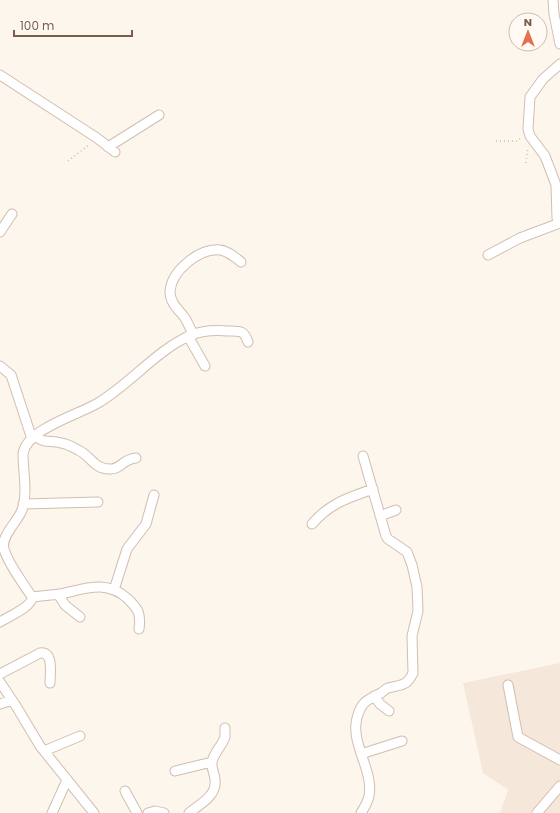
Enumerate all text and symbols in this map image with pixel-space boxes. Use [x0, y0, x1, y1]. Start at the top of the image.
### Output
scale bar [14, 12, 132, 38]
north arrow [508, 12, 548, 52]
text: N [524, 14, 532, 30]
text: 100 m [20, 17, 54, 34]

